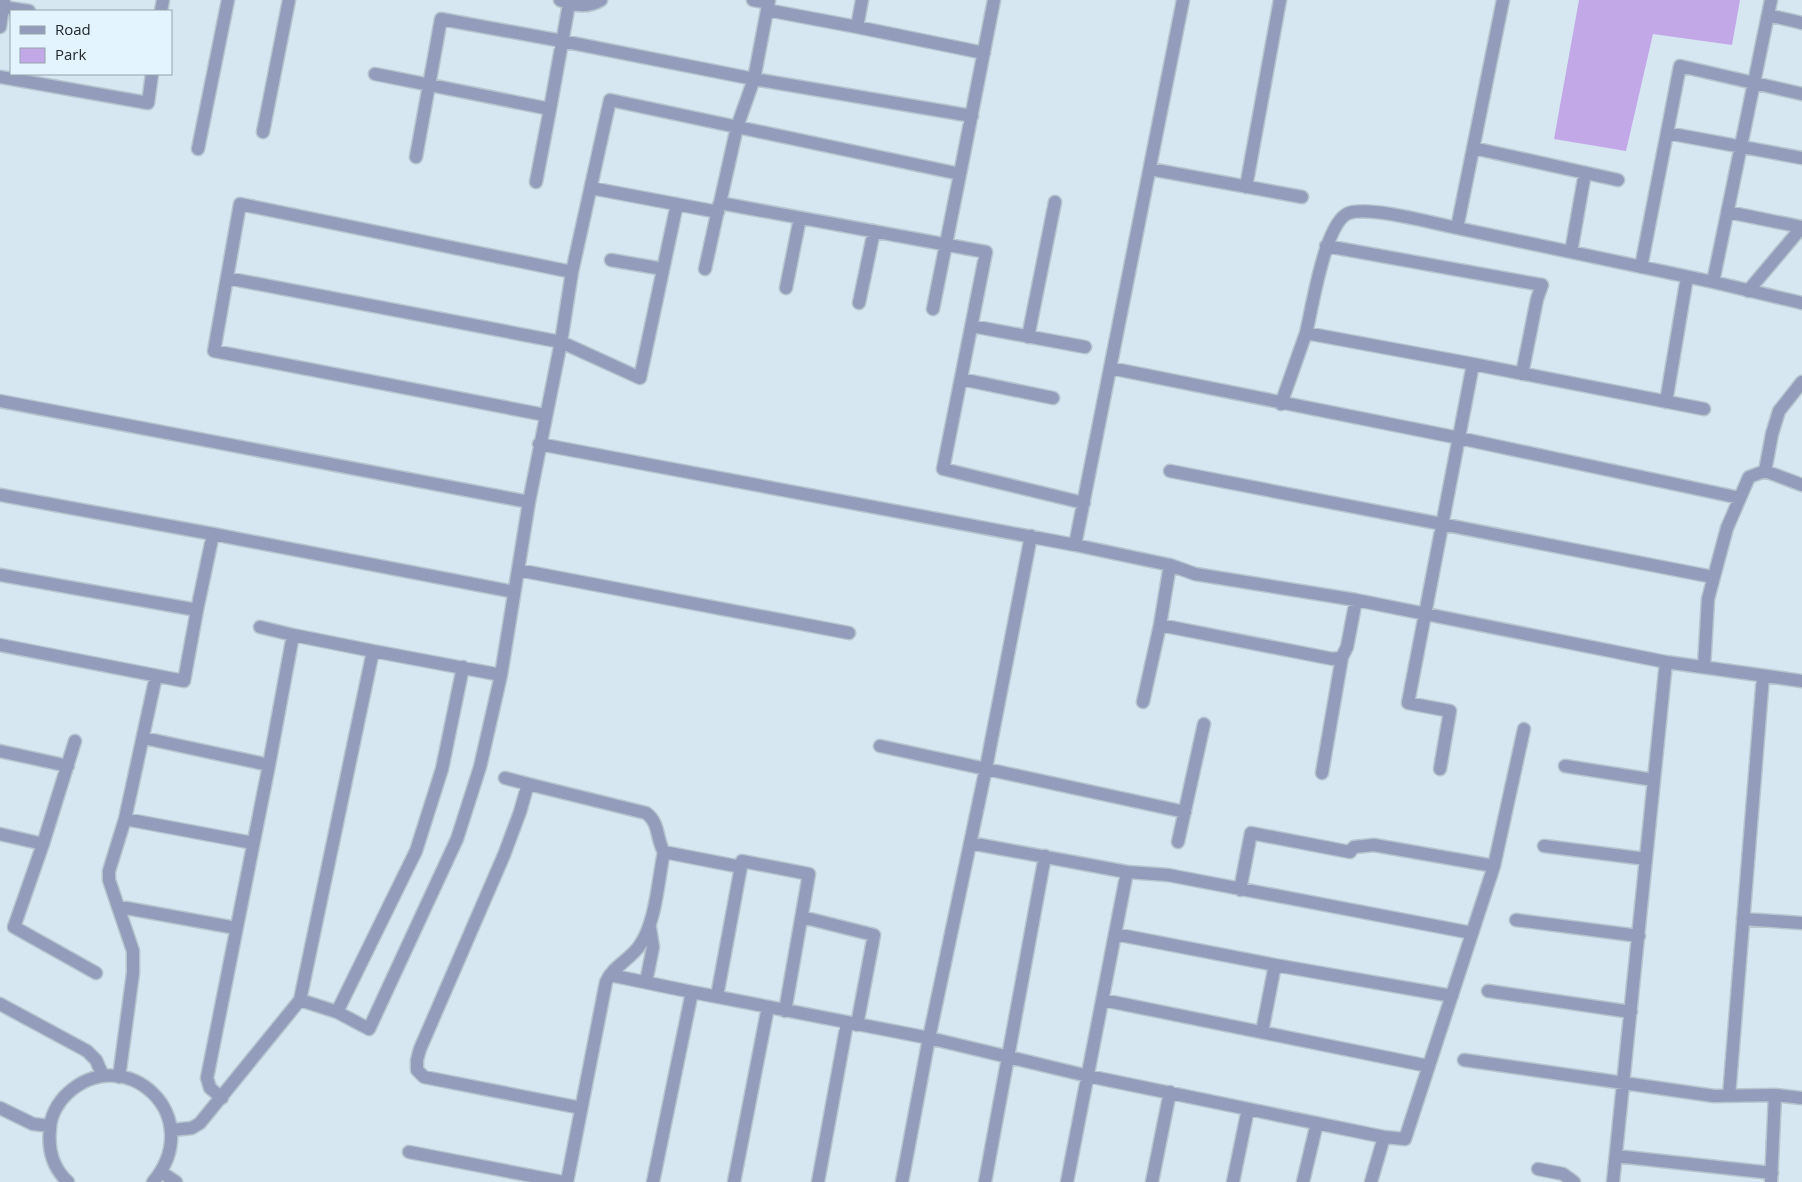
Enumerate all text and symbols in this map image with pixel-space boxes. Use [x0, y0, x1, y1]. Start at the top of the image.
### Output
legend [10, 10, 172, 75]
text: Road [55, 19, 91, 39]
text: Park [55, 44, 86, 64]

